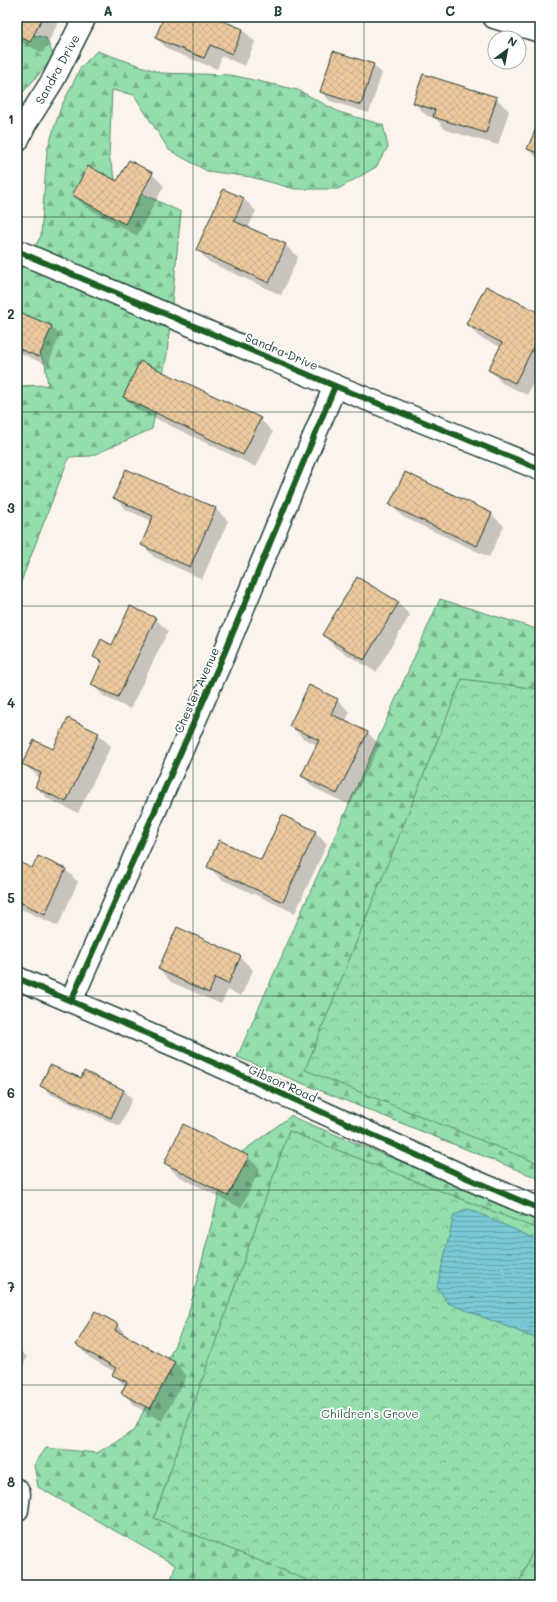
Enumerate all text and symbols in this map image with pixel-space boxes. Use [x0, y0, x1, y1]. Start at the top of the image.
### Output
text: A [103, 2, 113, 19]
text: B [274, 2, 283, 19]
text: C [445, 2, 455, 19]
north arrow [487, 30, 527, 70]
street label: Sandra Drive [31, 31, 83, 107]
text: N [505, 33, 520, 50]
text: 1 [8, 110, 14, 127]
text: 2 [7, 305, 15, 322]
street label: Sandra Drive [243, 328, 321, 374]
text: 3 [7, 499, 15, 516]
street label: Chester Avenue [170, 644, 222, 736]
text: 4 [7, 694, 15, 711]
text: 5 [7, 889, 15, 906]
street label: Gibson Road [246, 1061, 320, 1105]
text: 6 [7, 1084, 15, 1101]
text: 7 [7, 1278, 15, 1295]
park label: Children's Grove [321, 1405, 419, 1421]
text: 8 [7, 1473, 15, 1490]

